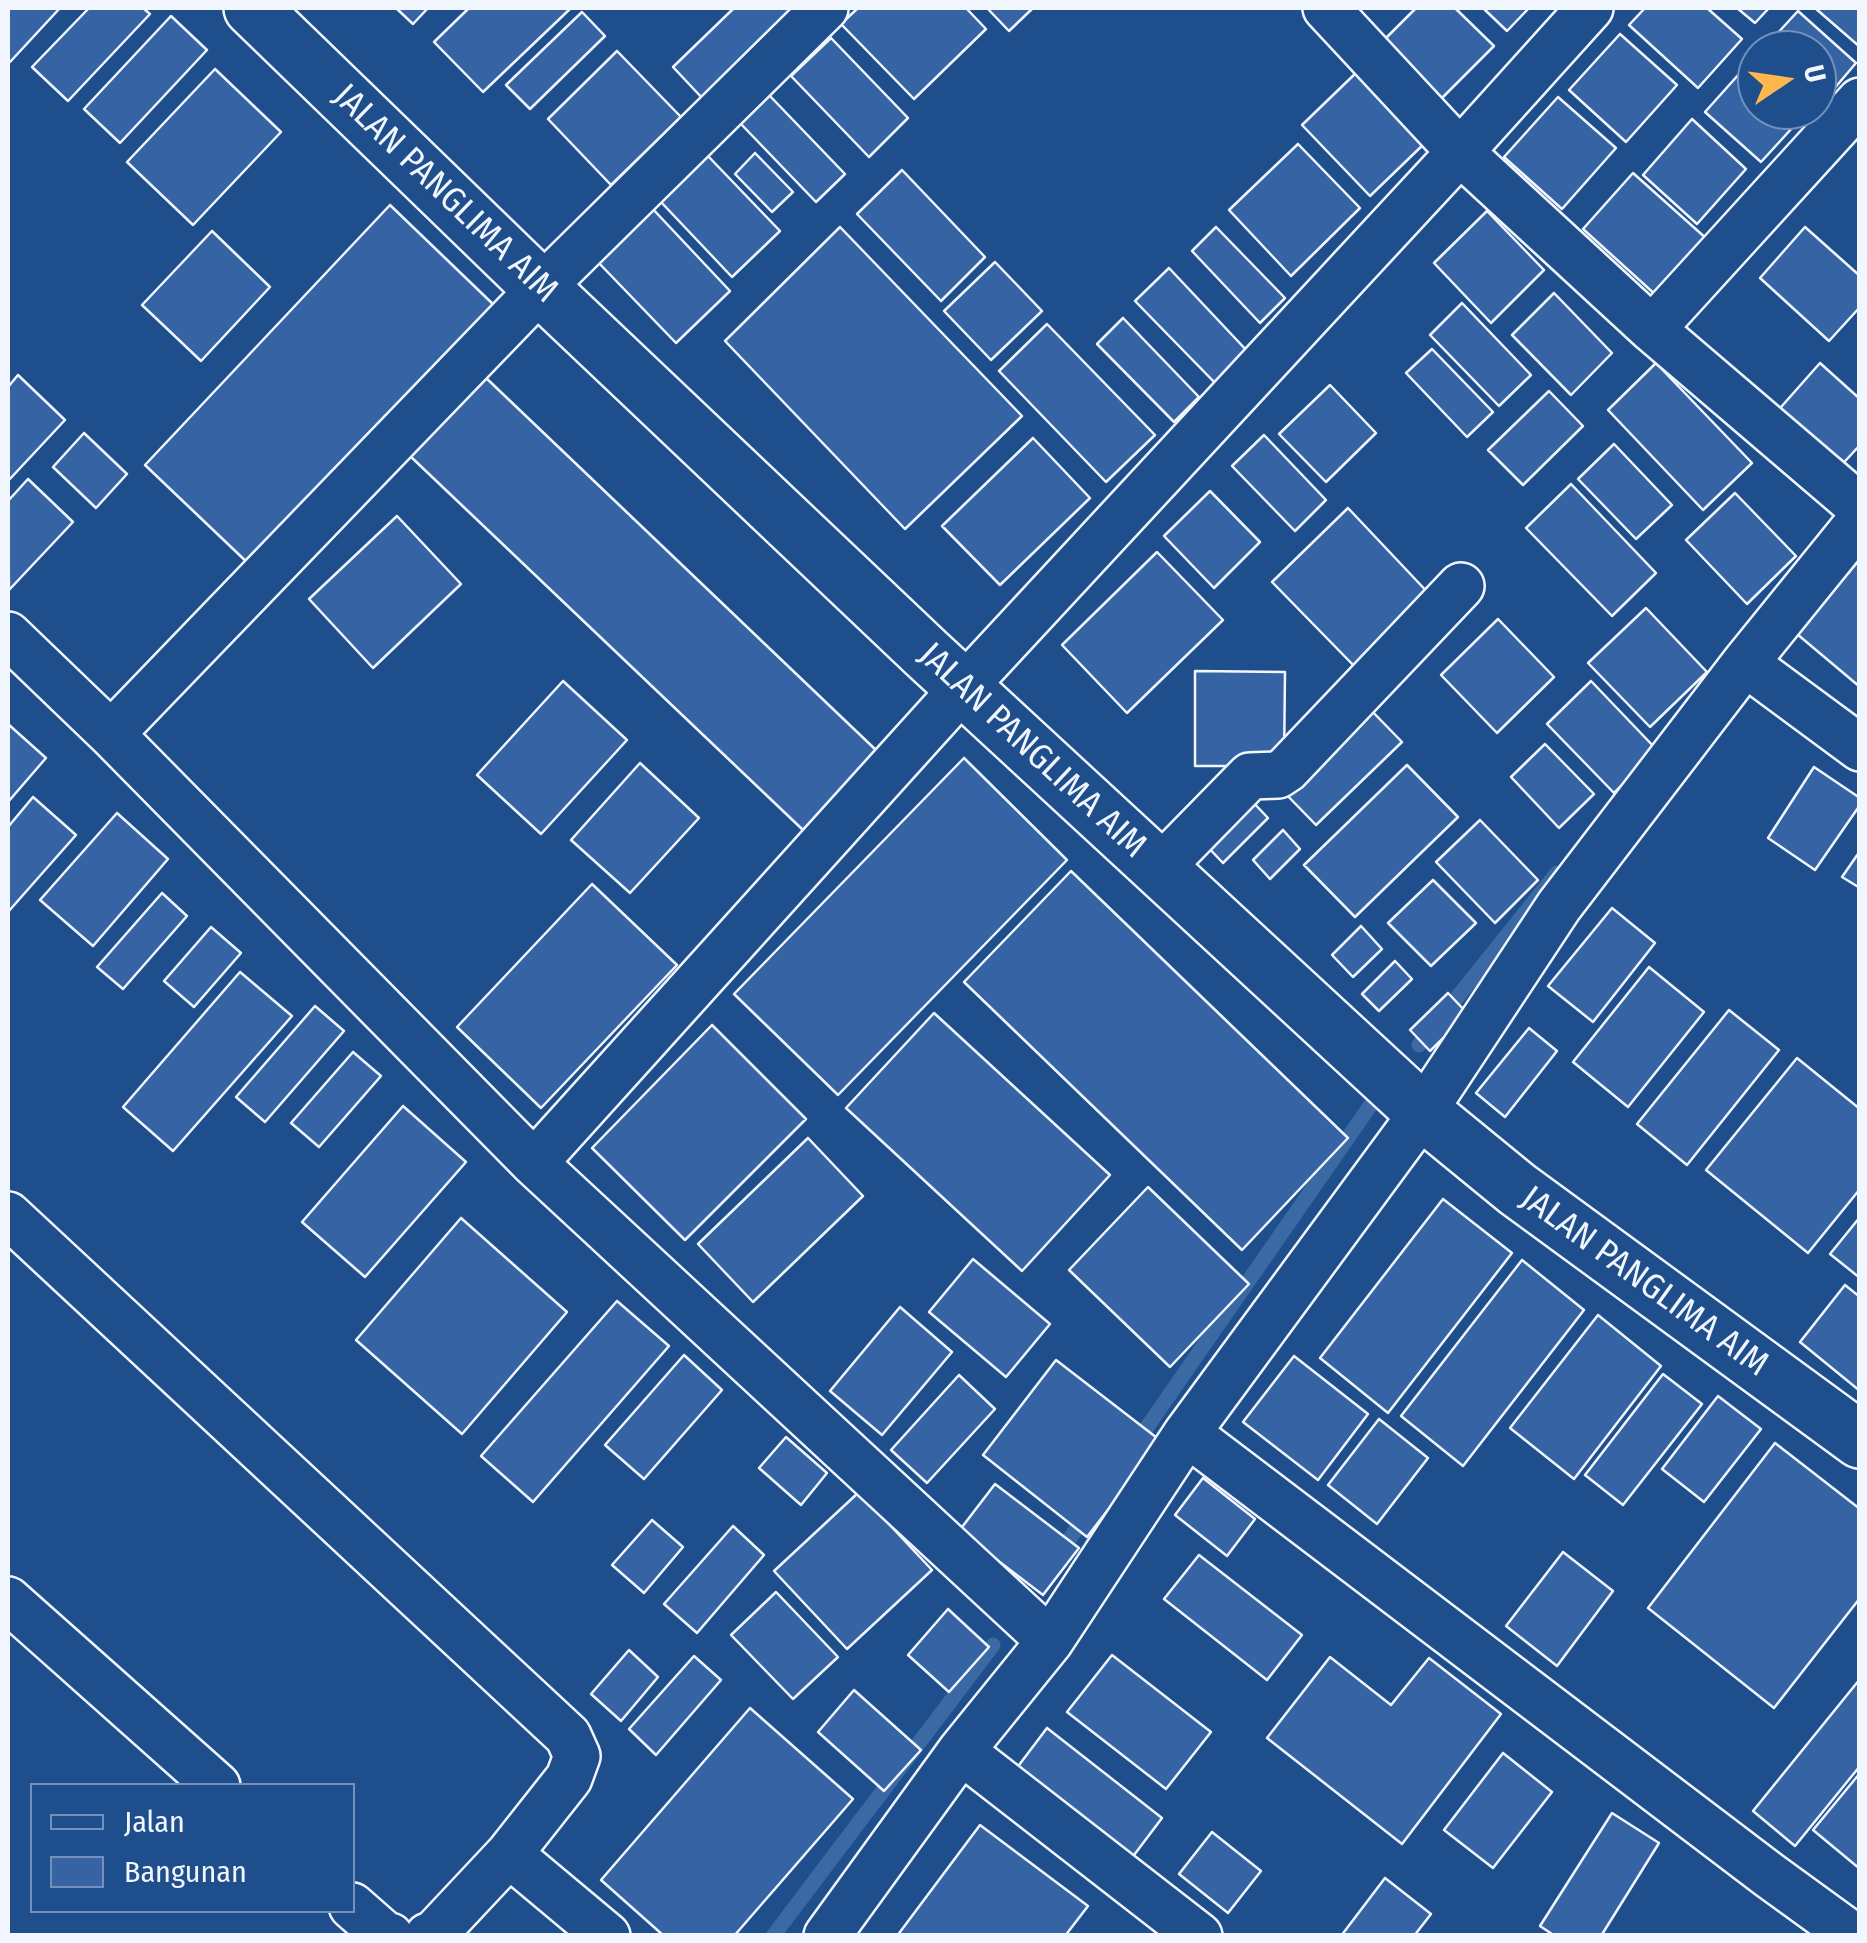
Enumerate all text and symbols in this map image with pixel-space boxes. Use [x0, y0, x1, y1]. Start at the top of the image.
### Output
north arrow [1737, 30, 1837, 130]
text: U [1797, 62, 1833, 85]
street label: JALAN PANGLIMA AIM [324, 76, 566, 312]
street label: JALAN PANGLIMA AIM [909, 635, 1155, 867]
street label: JALAN PANGLIMA AIM [1512, 1178, 1776, 1386]
legend [30, 1783, 355, 1913]
text: Jalan [124, 1804, 185, 1840]
text: Bangunan [124, 1854, 247, 1890]

